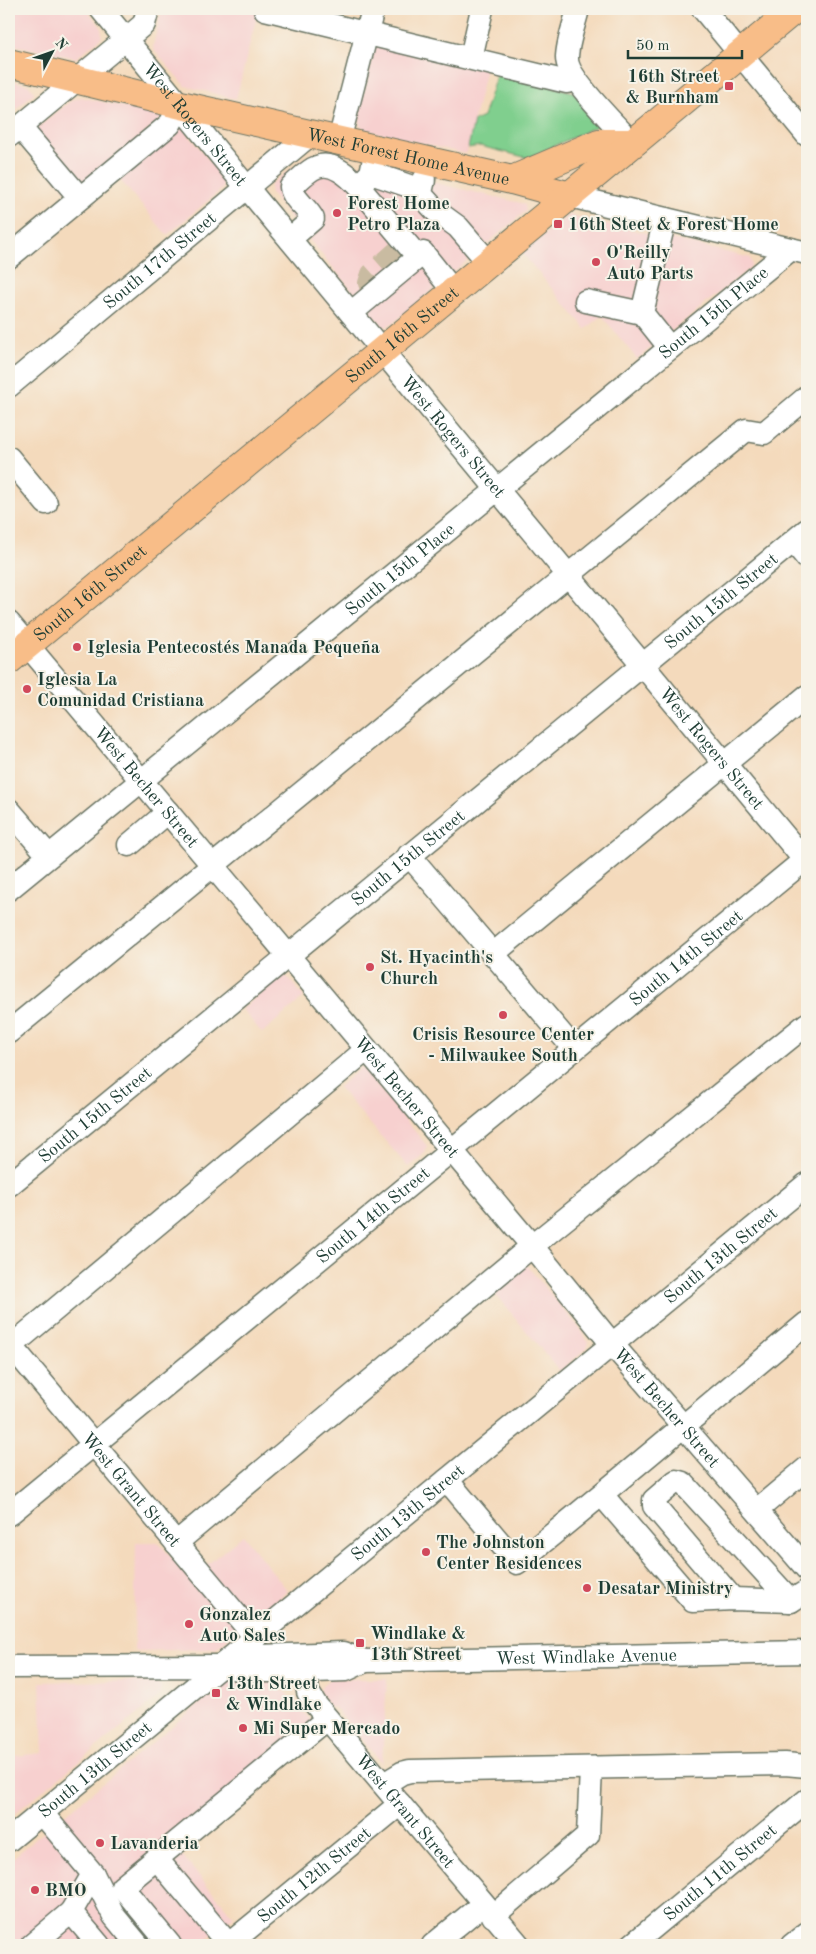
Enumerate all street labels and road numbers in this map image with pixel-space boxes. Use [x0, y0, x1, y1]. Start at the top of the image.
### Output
street label: West Rogers Street [139, 60, 250, 190]
street label: West Forest Home Avenue [305, 126, 511, 189]
street label: South 17th Street [100, 209, 220, 313]
street label: South 15th Place [656, 264, 772, 363]
street label: South 16th Street [342, 284, 462, 387]
street label: West Rogers Street [397, 373, 508, 502]
street label: South 15th Place [342, 520, 458, 620]
street label: South 16th Street [31, 542, 150, 646]
street label: South 15th Street [661, 550, 782, 653]
street label: West Rogers Street [655, 684, 767, 813]
street label: West Becher Street [90, 724, 202, 851]
street label: South 15th Street [348, 807, 469, 910]
street label: South 14th Street [626, 907, 746, 1010]
street label: West Becher Street [351, 1034, 462, 1162]
street label: South 15th Street [35, 1064, 156, 1167]
street label: South 14th Street [313, 1164, 434, 1267]
street label: South 13th Street [661, 1204, 781, 1308]
street label: West Becher Street [610, 1345, 723, 1471]
street label: West Grant Street [78, 1429, 184, 1551]
street label: South 13th Street [348, 1461, 468, 1565]
street label: West Windlake Avenue [496, 1647, 677, 1668]
street label: South 13th Street [35, 1719, 155, 1822]
street label: West Grant Street [352, 1751, 458, 1872]
street label: South 11th Street [661, 1821, 780, 1925]
street label: South 12th Street [254, 1824, 375, 1927]

